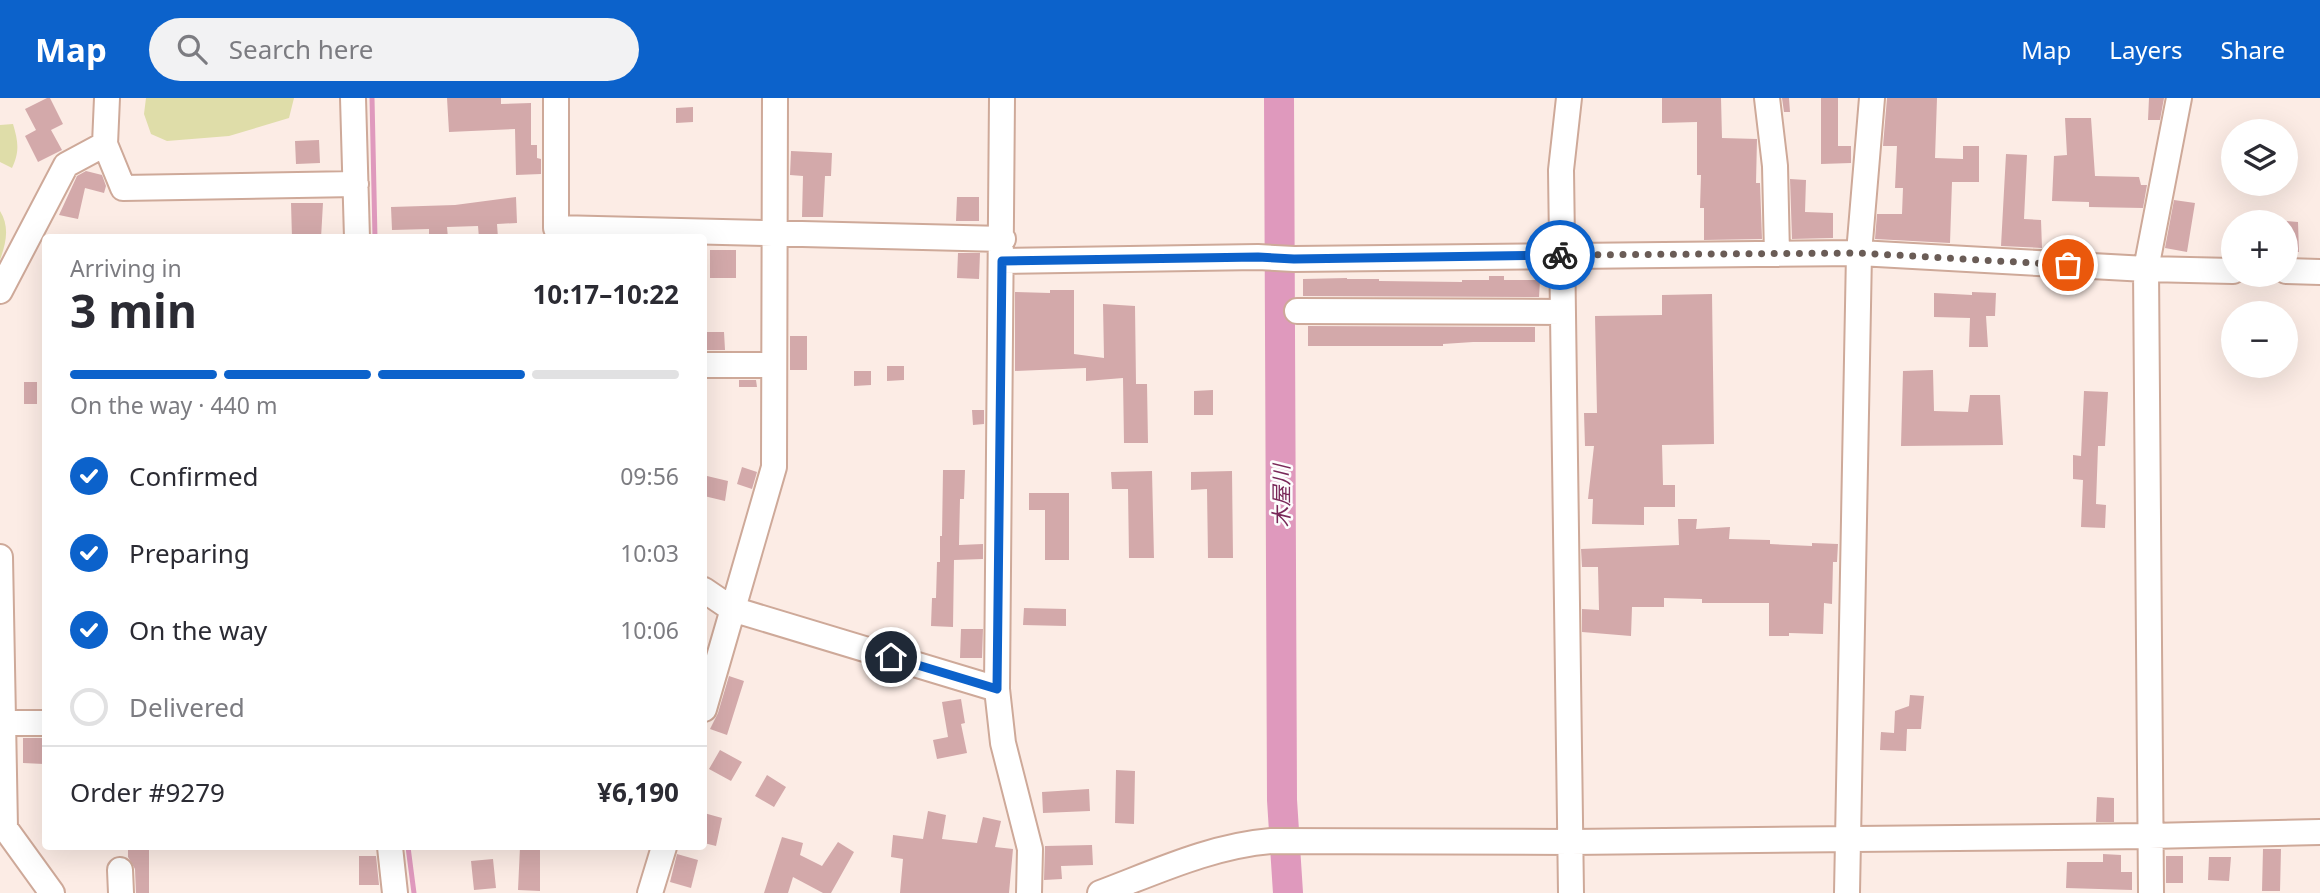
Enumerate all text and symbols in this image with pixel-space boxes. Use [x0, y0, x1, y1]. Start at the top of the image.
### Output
search box [149, 18, 639, 81]
text: Map [35, 27, 107, 72]
icon: search [173, 30, 211, 68]
text: Search here [229, 31, 373, 67]
text: Map [2021, 33, 2071, 66]
text: Layers [2109, 33, 2183, 66]
text: Share [2221, 33, 2285, 66]
map controls [2221, 119, 2298, 378]
button: layers [2221, 119, 2298, 196]
button: + [2221, 210, 2298, 287]
courier [1525, 220, 1595, 290]
pin [2038, 235, 2098, 295]
icon: bike [1541, 236, 1579, 274]
icon: bag [2049, 246, 2087, 284]
text: Arriving in [70, 252, 182, 284]
text: 10:17–10:22 [532, 276, 679, 312]
text: 3 min [70, 279, 197, 341]
button: − [2221, 301, 2298, 378]
text: On the way · 440 m [70, 389, 277, 421]
icon: check [70, 457, 108, 495]
text: Confirmed [129, 458, 259, 494]
text: 09:56 [620, 460, 679, 492]
water label: 木屋川 [1267, 463, 1295, 528]
icon: check [70, 534, 108, 572]
text: Preparing [129, 535, 250, 571]
text: 10:03 [620, 537, 679, 569]
icon: check [70, 611, 108, 649]
text: On the way [129, 612, 267, 648]
text: 10:06 [620, 614, 679, 646]
pin [861, 627, 921, 687]
icon: home [872, 638, 910, 676]
text: Delivered [129, 689, 245, 725]
text: Order #9279 [70, 774, 225, 810]
text: ¥6,190 [597, 774, 679, 810]

